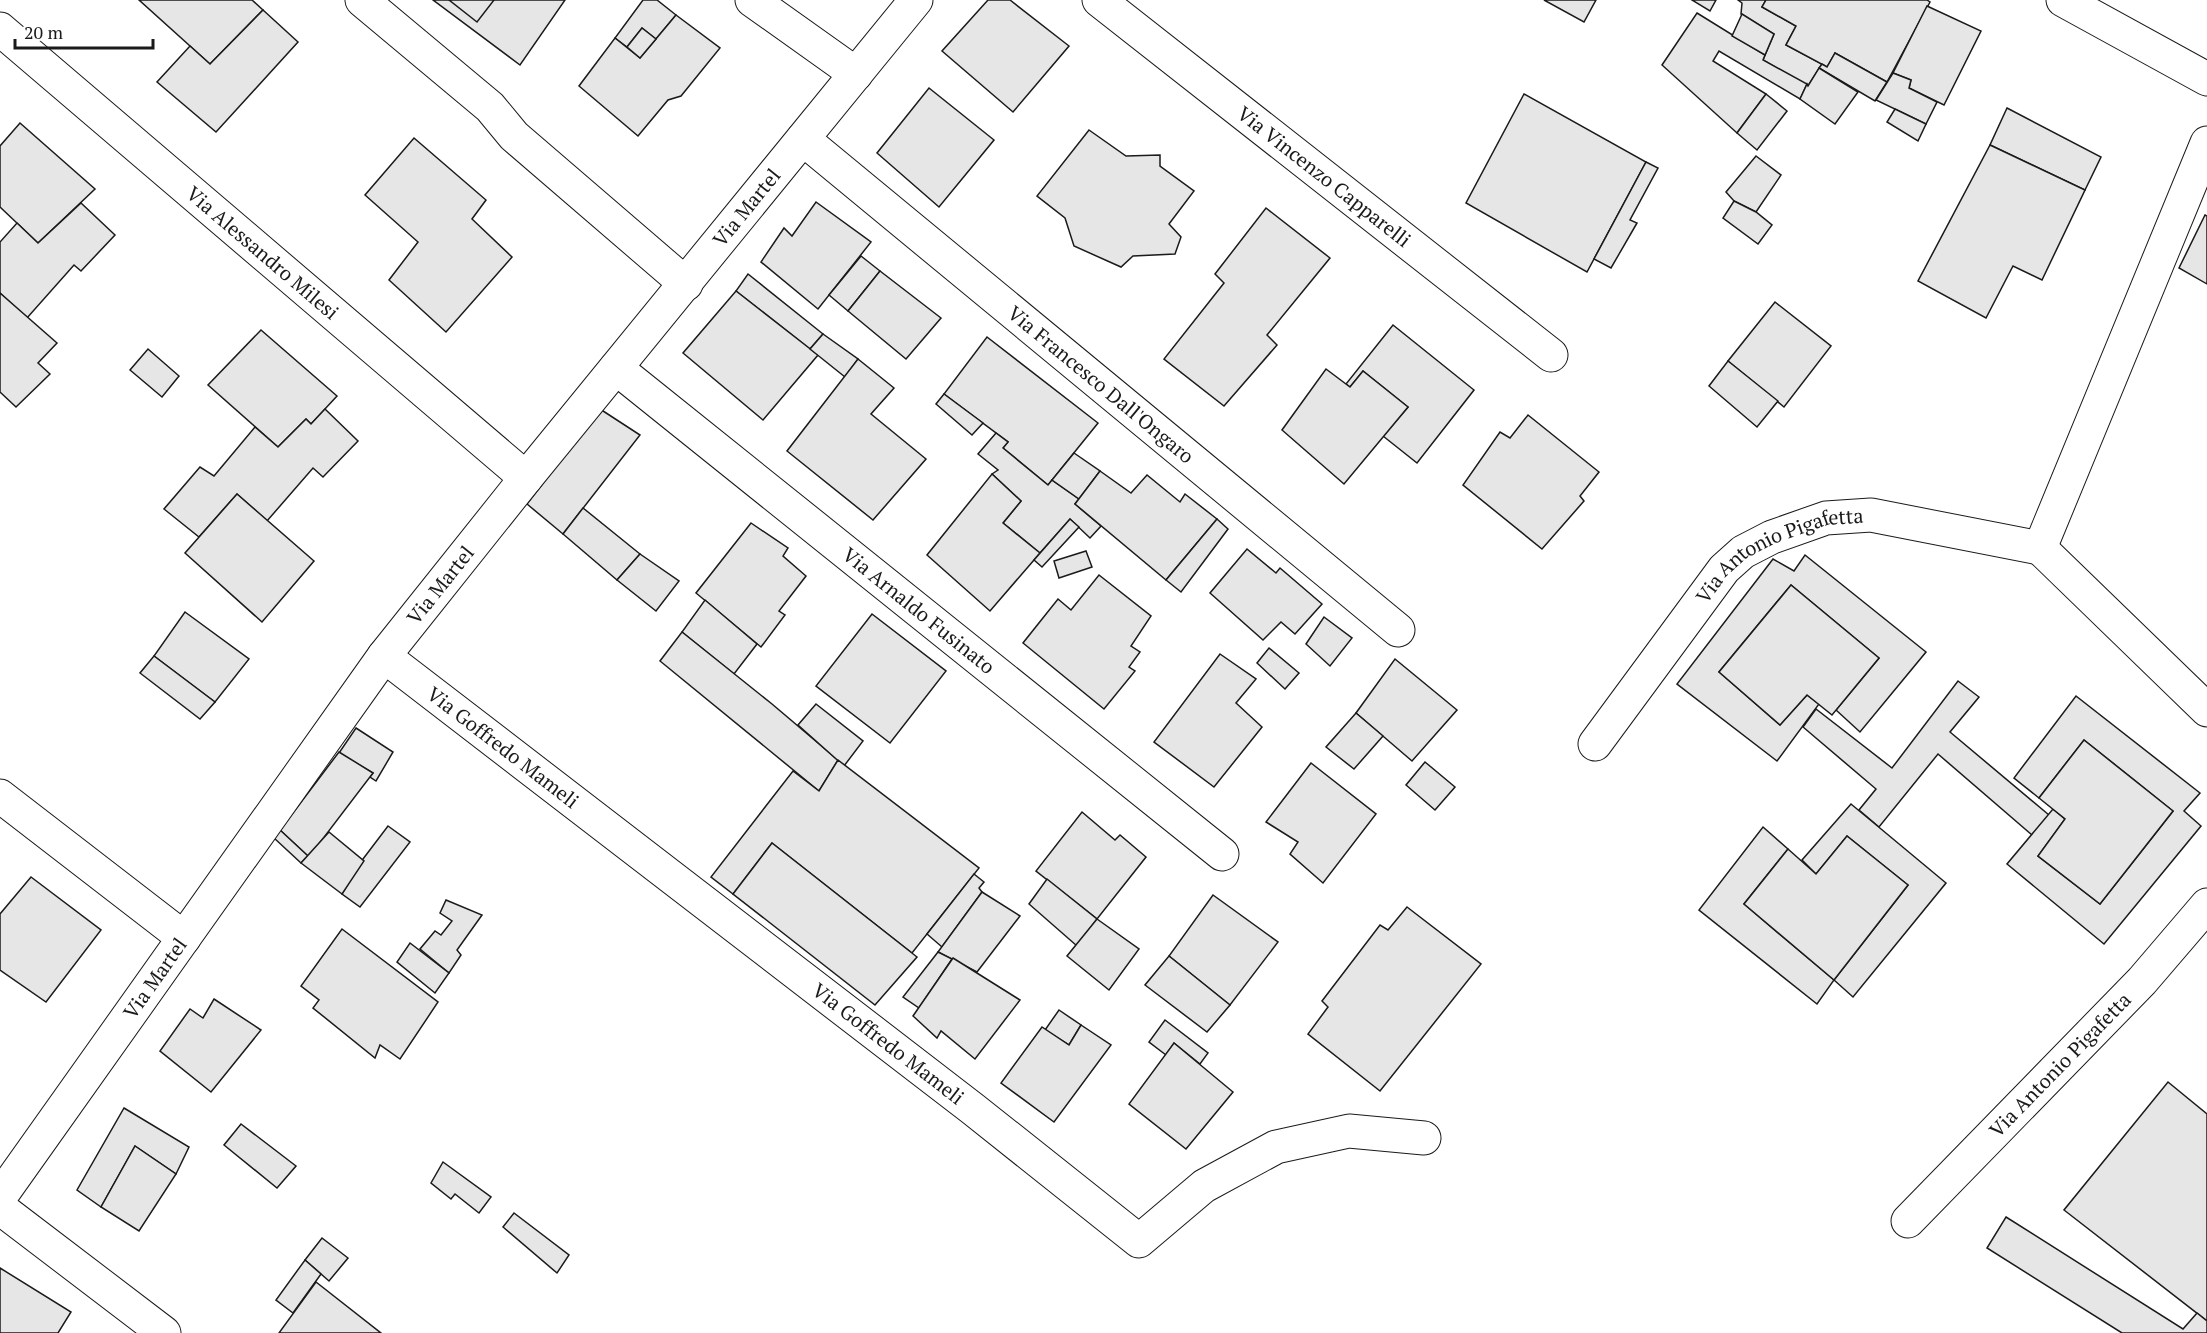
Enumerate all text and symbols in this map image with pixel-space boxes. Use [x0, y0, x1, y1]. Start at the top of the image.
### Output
scale bar [15, 12, 153, 50]
text: 20 m [24, 20, 64, 44]
street label: Via Vincenzo Capparelli [1232, 100, 1417, 253]
street label: Via Martel [706, 163, 786, 252]
street label: Via Alessandro Milesi [181, 180, 345, 325]
street label: Via Francesco Dall'Ongaro [1002, 299, 1200, 469]
street label: Via Antonio Pigafetta [1689, 502, 1864, 609]
street label: Via Martel [400, 540, 480, 630]
street label: Via Arnaldo Fusinato [837, 541, 1001, 680]
street label: Via Goffredo Mameli [422, 680, 585, 814]
street label: Via Martel [117, 932, 193, 1024]
street label: Via Goffredo Mameli [807, 976, 970, 1110]
street label: Via Antonio Pigafetta [1983, 986, 2137, 1143]

